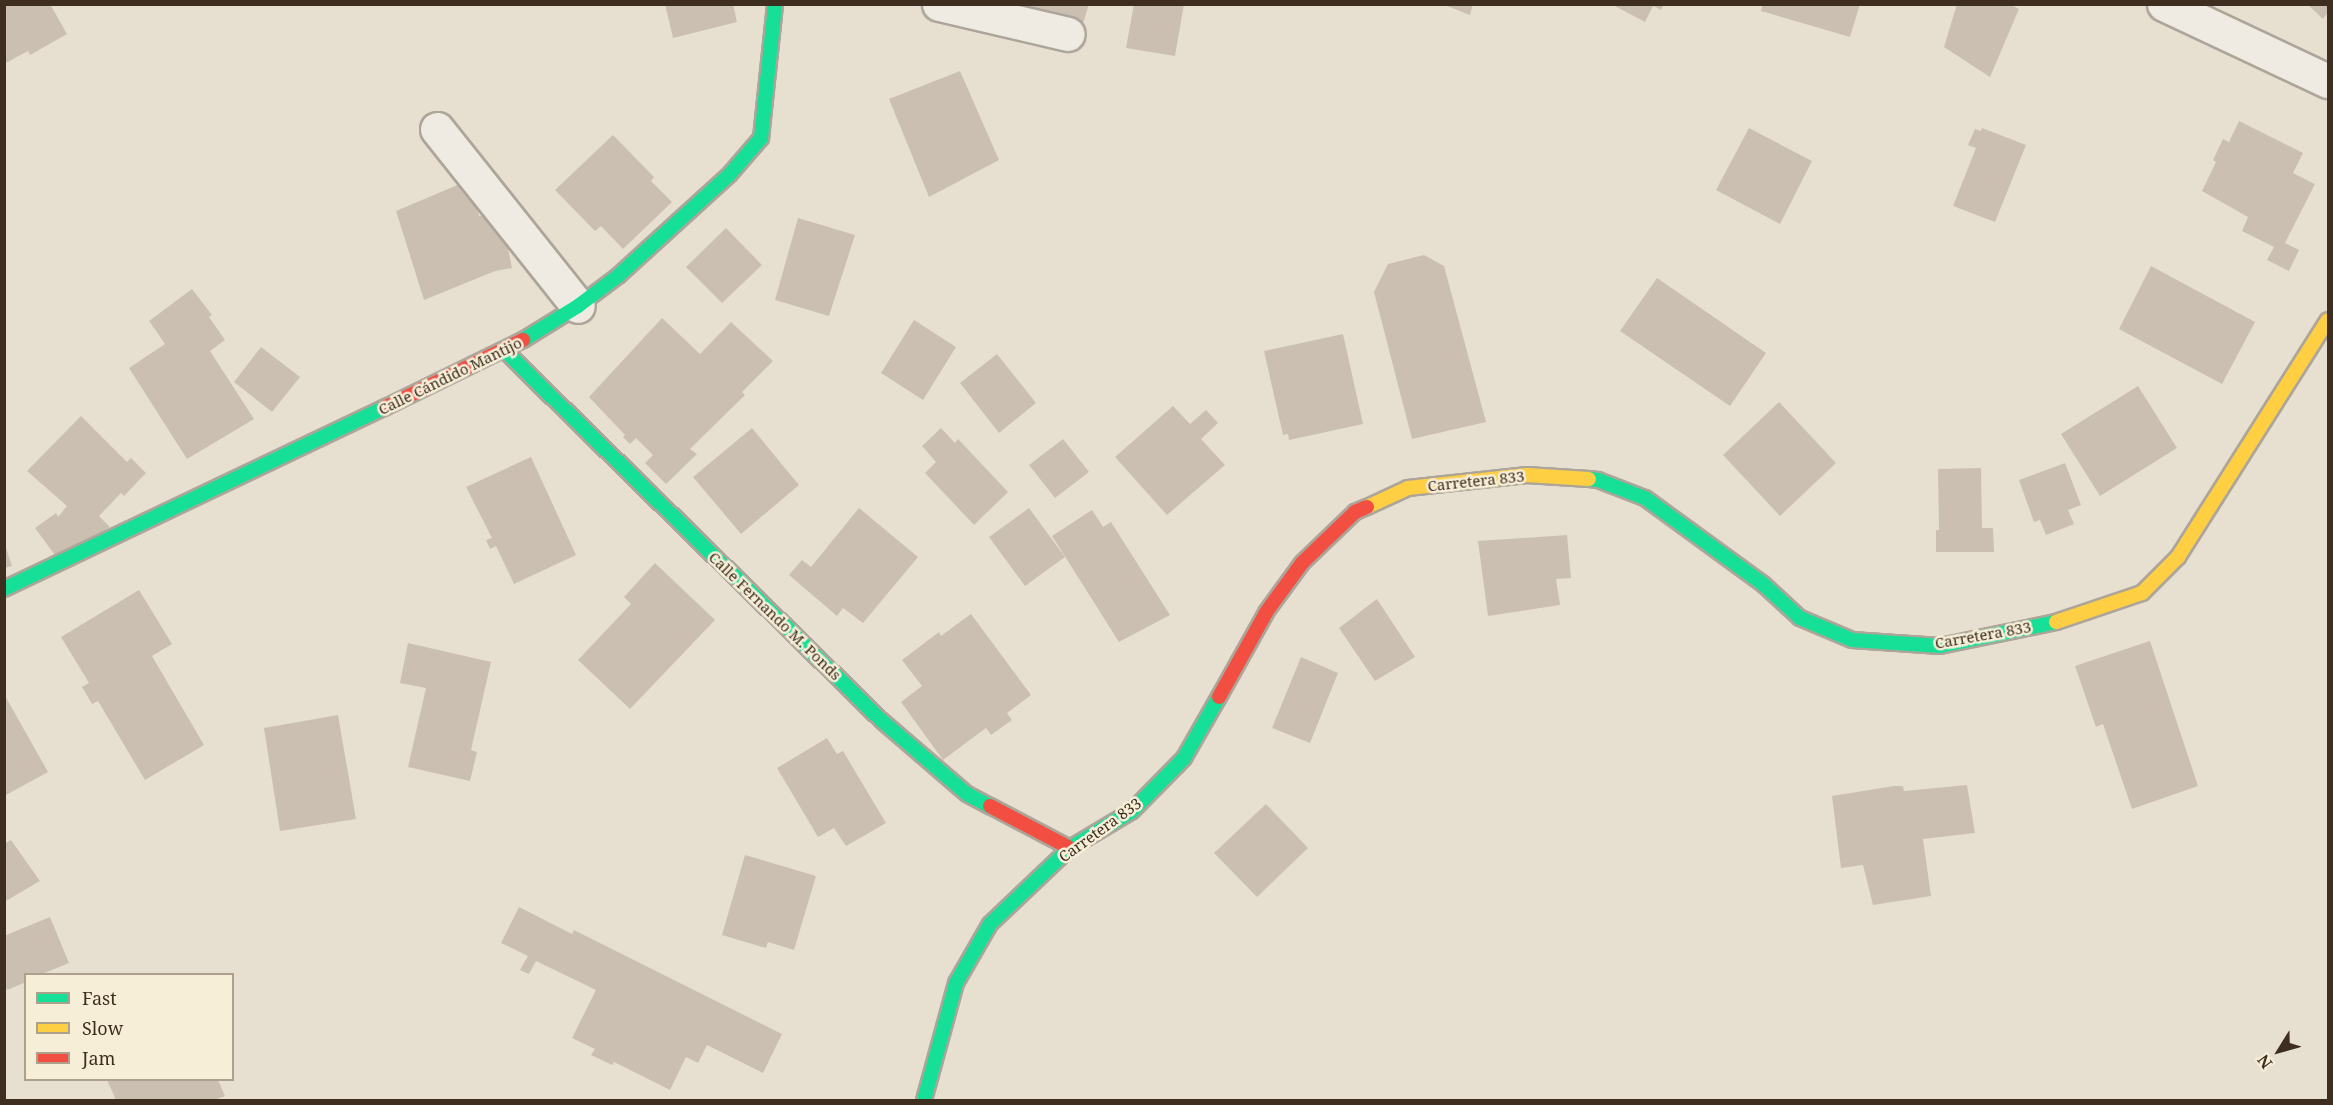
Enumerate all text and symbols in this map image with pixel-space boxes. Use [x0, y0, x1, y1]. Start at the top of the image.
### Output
street label: Calle Cándido Mantijo [375, 333, 525, 419]
street label: Carretera 833 [1427, 467, 1525, 495]
street label: Calle Fernando M. Ponds [705, 548, 845, 684]
street label: Carretera 833 [1933, 618, 2033, 652]
street label: Carretera 833 [1055, 794, 1145, 866]
legend [24, 973, 234, 1081]
text: Fast [82, 986, 117, 1010]
text: Slow [82, 1016, 123, 1040]
north arrow [2249, 1021, 2309, 1081]
text: Jam [82, 1046, 116, 1070]
text: N [2252, 1050, 2277, 1073]

